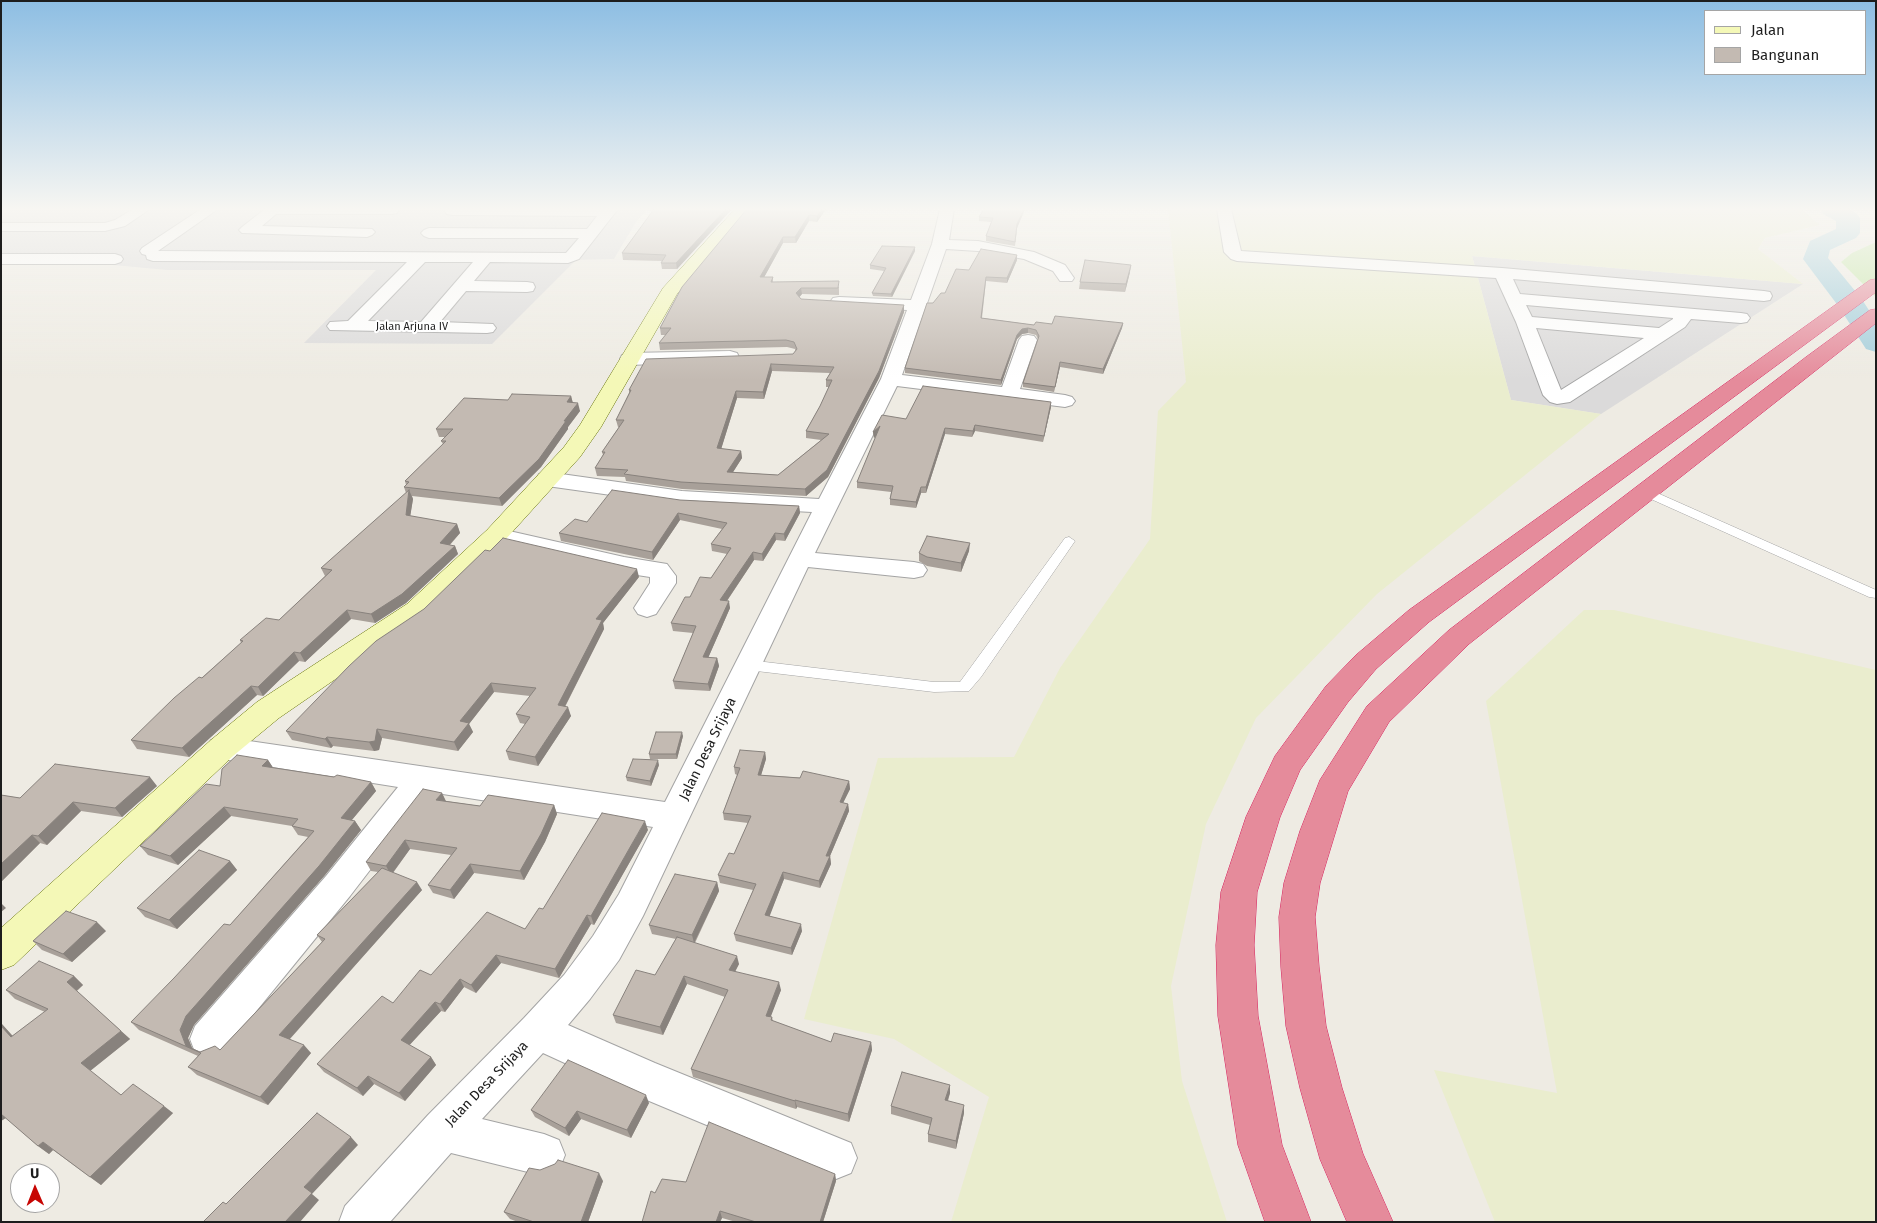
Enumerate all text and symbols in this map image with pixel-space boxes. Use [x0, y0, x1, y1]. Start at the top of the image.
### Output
legend [1704, 10, 1867, 75]
text: Jalan [1751, 21, 1785, 39]
text: Bangunan [1751, 46, 1819, 64]
street label: Jalan Arjuna IV [376, 320, 448, 334]
street label: Jalan Desa Srijaya [676, 695, 740, 803]
street label: Jalan Desa Srijaya [442, 1038, 532, 1130]
north arrow [10, 1163, 60, 1213]
text: U [30, 1165, 39, 1182]

